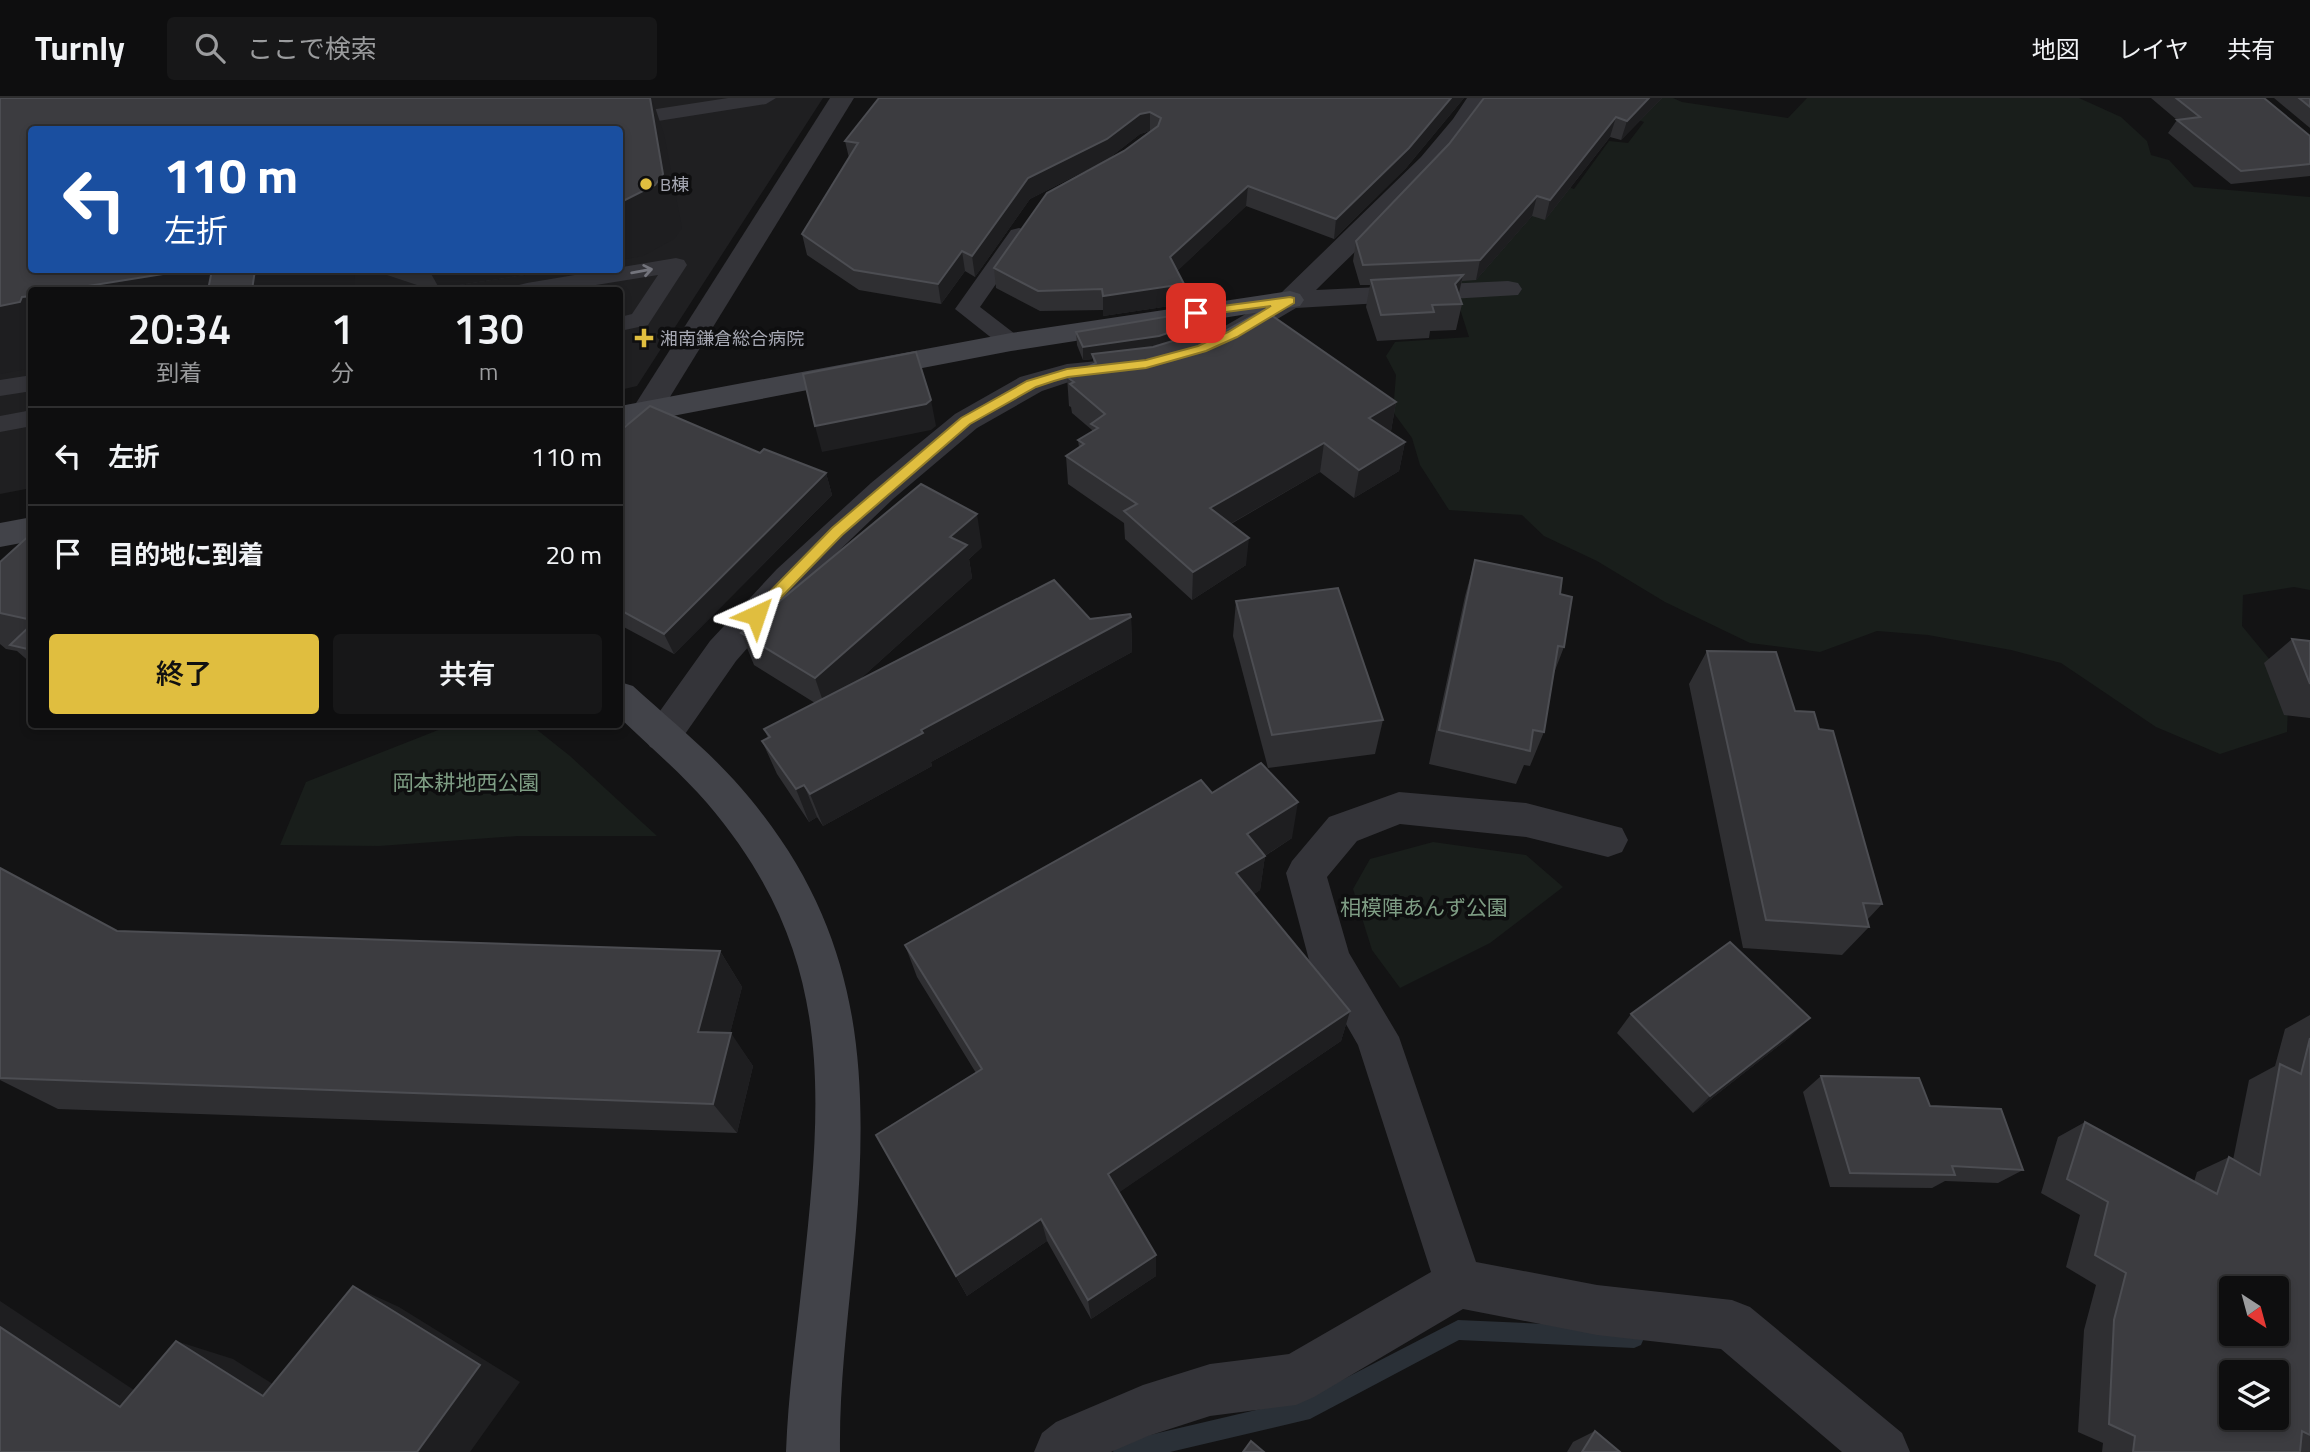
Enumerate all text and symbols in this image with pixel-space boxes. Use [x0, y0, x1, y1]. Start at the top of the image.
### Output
search box [167, 17, 657, 80]
text: Turnly [35, 23, 125, 73]
icon: search [191, 29, 229, 67]
text: ここで検索 [247, 29, 377, 68]
text: 地図 [2032, 31, 2080, 67]
text: レイヤ [2118, 31, 2189, 67]
text: 共有 [2227, 31, 2275, 67]
text: 110 m [164, 137, 298, 212]
icon: left [49, 154, 140, 245]
place label: B棟 [660, 171, 689, 198]
marker: B棟 [638, 176, 654, 192]
text: 左折 [164, 206, 228, 254]
one-way arrow [631, 264, 653, 277]
pin [1166, 283, 1226, 343]
icon: arrive [1177, 294, 1215, 332]
text: 20:34 [127, 296, 231, 360]
text: 1 [331, 296, 354, 360]
text: 130 [453, 296, 524, 360]
place label: 湘南鎌倉総合病院 [660, 325, 804, 352]
marker: 湘南鎌倉総合病院 [634, 328, 654, 348]
text: m [479, 354, 498, 389]
text: 到着 [156, 355, 202, 390]
text: 分 [331, 355, 354, 390]
icon: left [49, 437, 87, 475]
text: 左折 [108, 437, 160, 476]
text: 110 m [531, 437, 602, 476]
icon: arrive [49, 535, 87, 573]
text: 目的地に到着 [108, 535, 264, 574]
text: 20 m [545, 535, 602, 574]
position arrow [719, 578, 793, 652]
button: 終了 [49, 634, 319, 714]
button: 共有 [333, 634, 602, 714]
park label: 岡本耕地西公園 [393, 766, 540, 798]
park label: 相模陣あんず公園 [1340, 891, 1508, 923]
north arrow [2219, 1276, 2289, 1346]
map controls [2219, 1276, 2289, 1430]
button: layers [2219, 1360, 2289, 1430]

